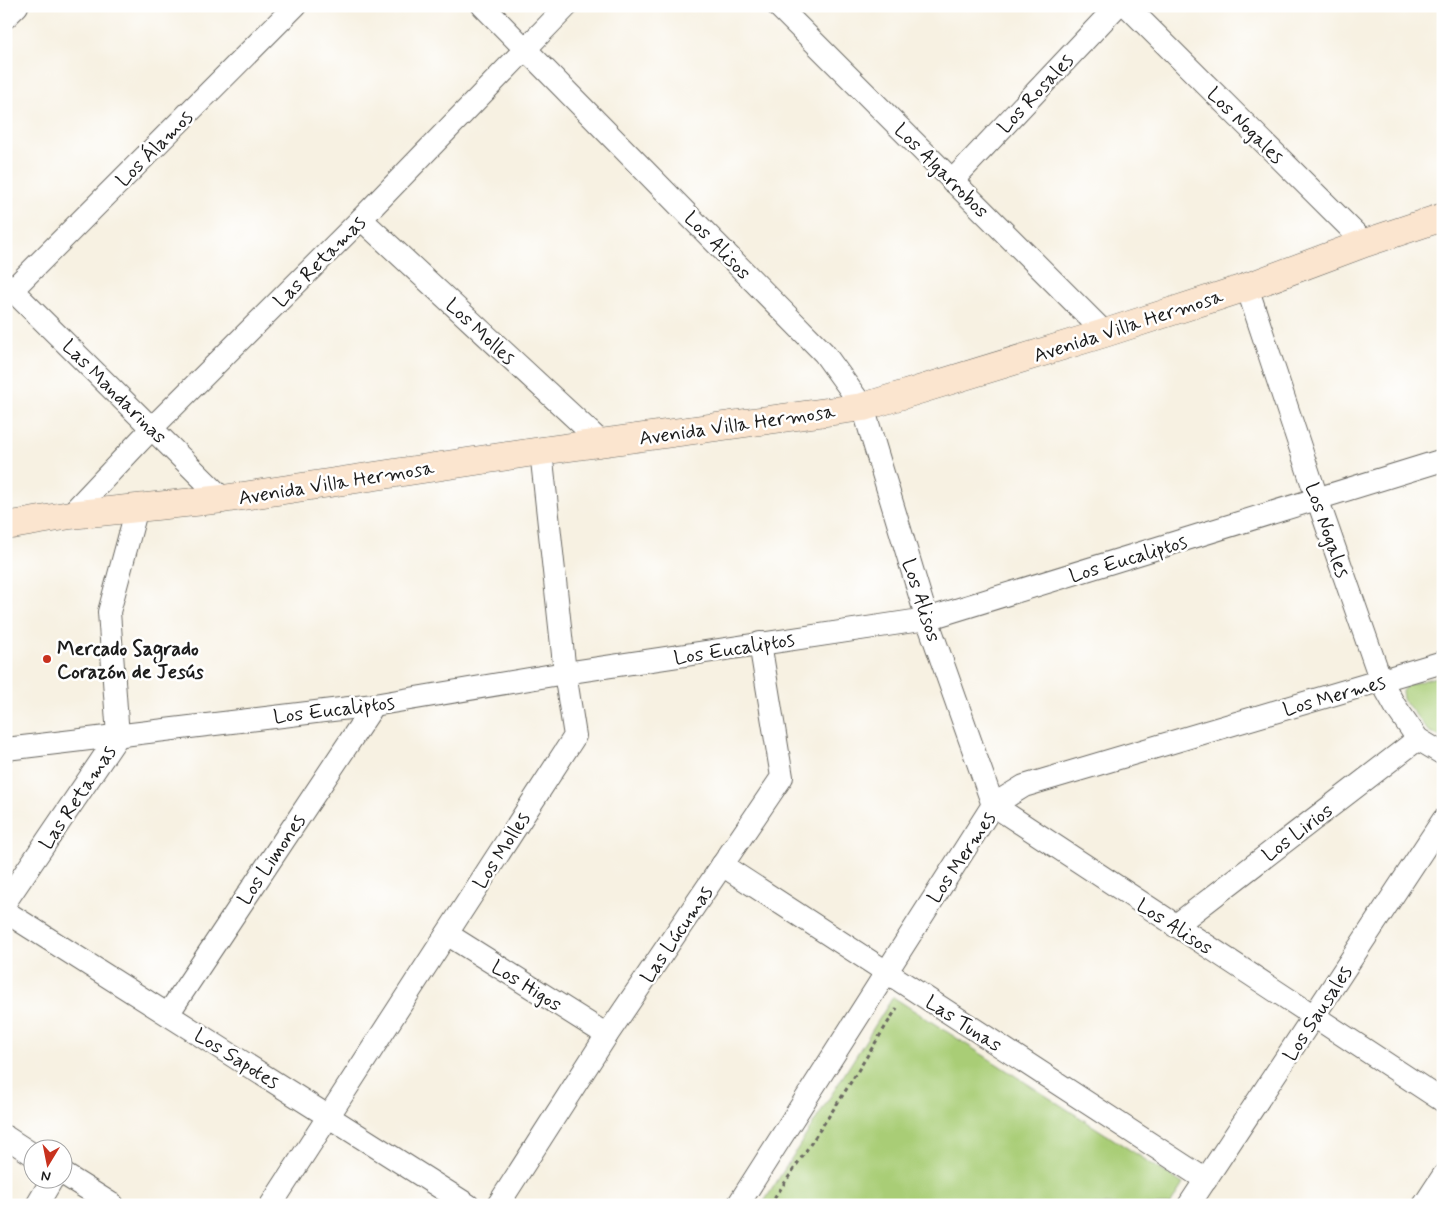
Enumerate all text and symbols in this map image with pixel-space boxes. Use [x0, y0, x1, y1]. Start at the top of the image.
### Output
street label: Los Rosales [992, 48, 1080, 140]
street label: Los Nogales [1200, 82, 1290, 171]
street label: Los Álamos [111, 105, 200, 193]
street label: Los Algarrobos [888, 118, 994, 225]
street label: Los Alisos [677, 206, 756, 286]
street label: Las Retamas [268, 210, 372, 314]
street label: Avenida Villa Hermosa [1030, 283, 1228, 370]
street label: Los Molles [439, 293, 521, 372]
street label: Las Mandarinas [56, 334, 172, 450]
street label: Avenida Villa Hermosa [637, 398, 838, 453]
street label: Avenida Villa Hermosa [236, 455, 437, 512]
street label: Los Nogales [1298, 479, 1355, 582]
street label: Los Eucaliptos [1066, 529, 1191, 590]
street label: Los Alisos [894, 555, 947, 645]
street label: Los Eucaliptos [672, 627, 797, 672]
place label: Mercado Sagrado Corazón de Jesús [57, 636, 204, 686]
marker: Mercado Sagrado Corazón de Jesús [41, 653, 53, 665]
street label: Los Mermes [1280, 669, 1389, 724]
street label: Los Eucaliptos [272, 690, 396, 731]
street label: Las Retamas [33, 740, 123, 855]
street label: Los Lirios [1257, 798, 1339, 869]
street label: Los Molles [467, 807, 537, 895]
street label: Los Mermes [922, 807, 1003, 909]
street label: Los Limones [232, 809, 313, 911]
street label: Las Lúcumas [635, 881, 720, 989]
street label: Los Alisos [1131, 893, 1218, 962]
street label: Los Higos [486, 954, 567, 1018]
street label: Los Sausales [1277, 961, 1359, 1067]
street label: Las Tunas [920, 989, 1007, 1059]
street label: Los Sapotes [188, 1022, 284, 1096]
north arrow [22, 1138, 72, 1188]
text: N [40, 1166, 52, 1185]

